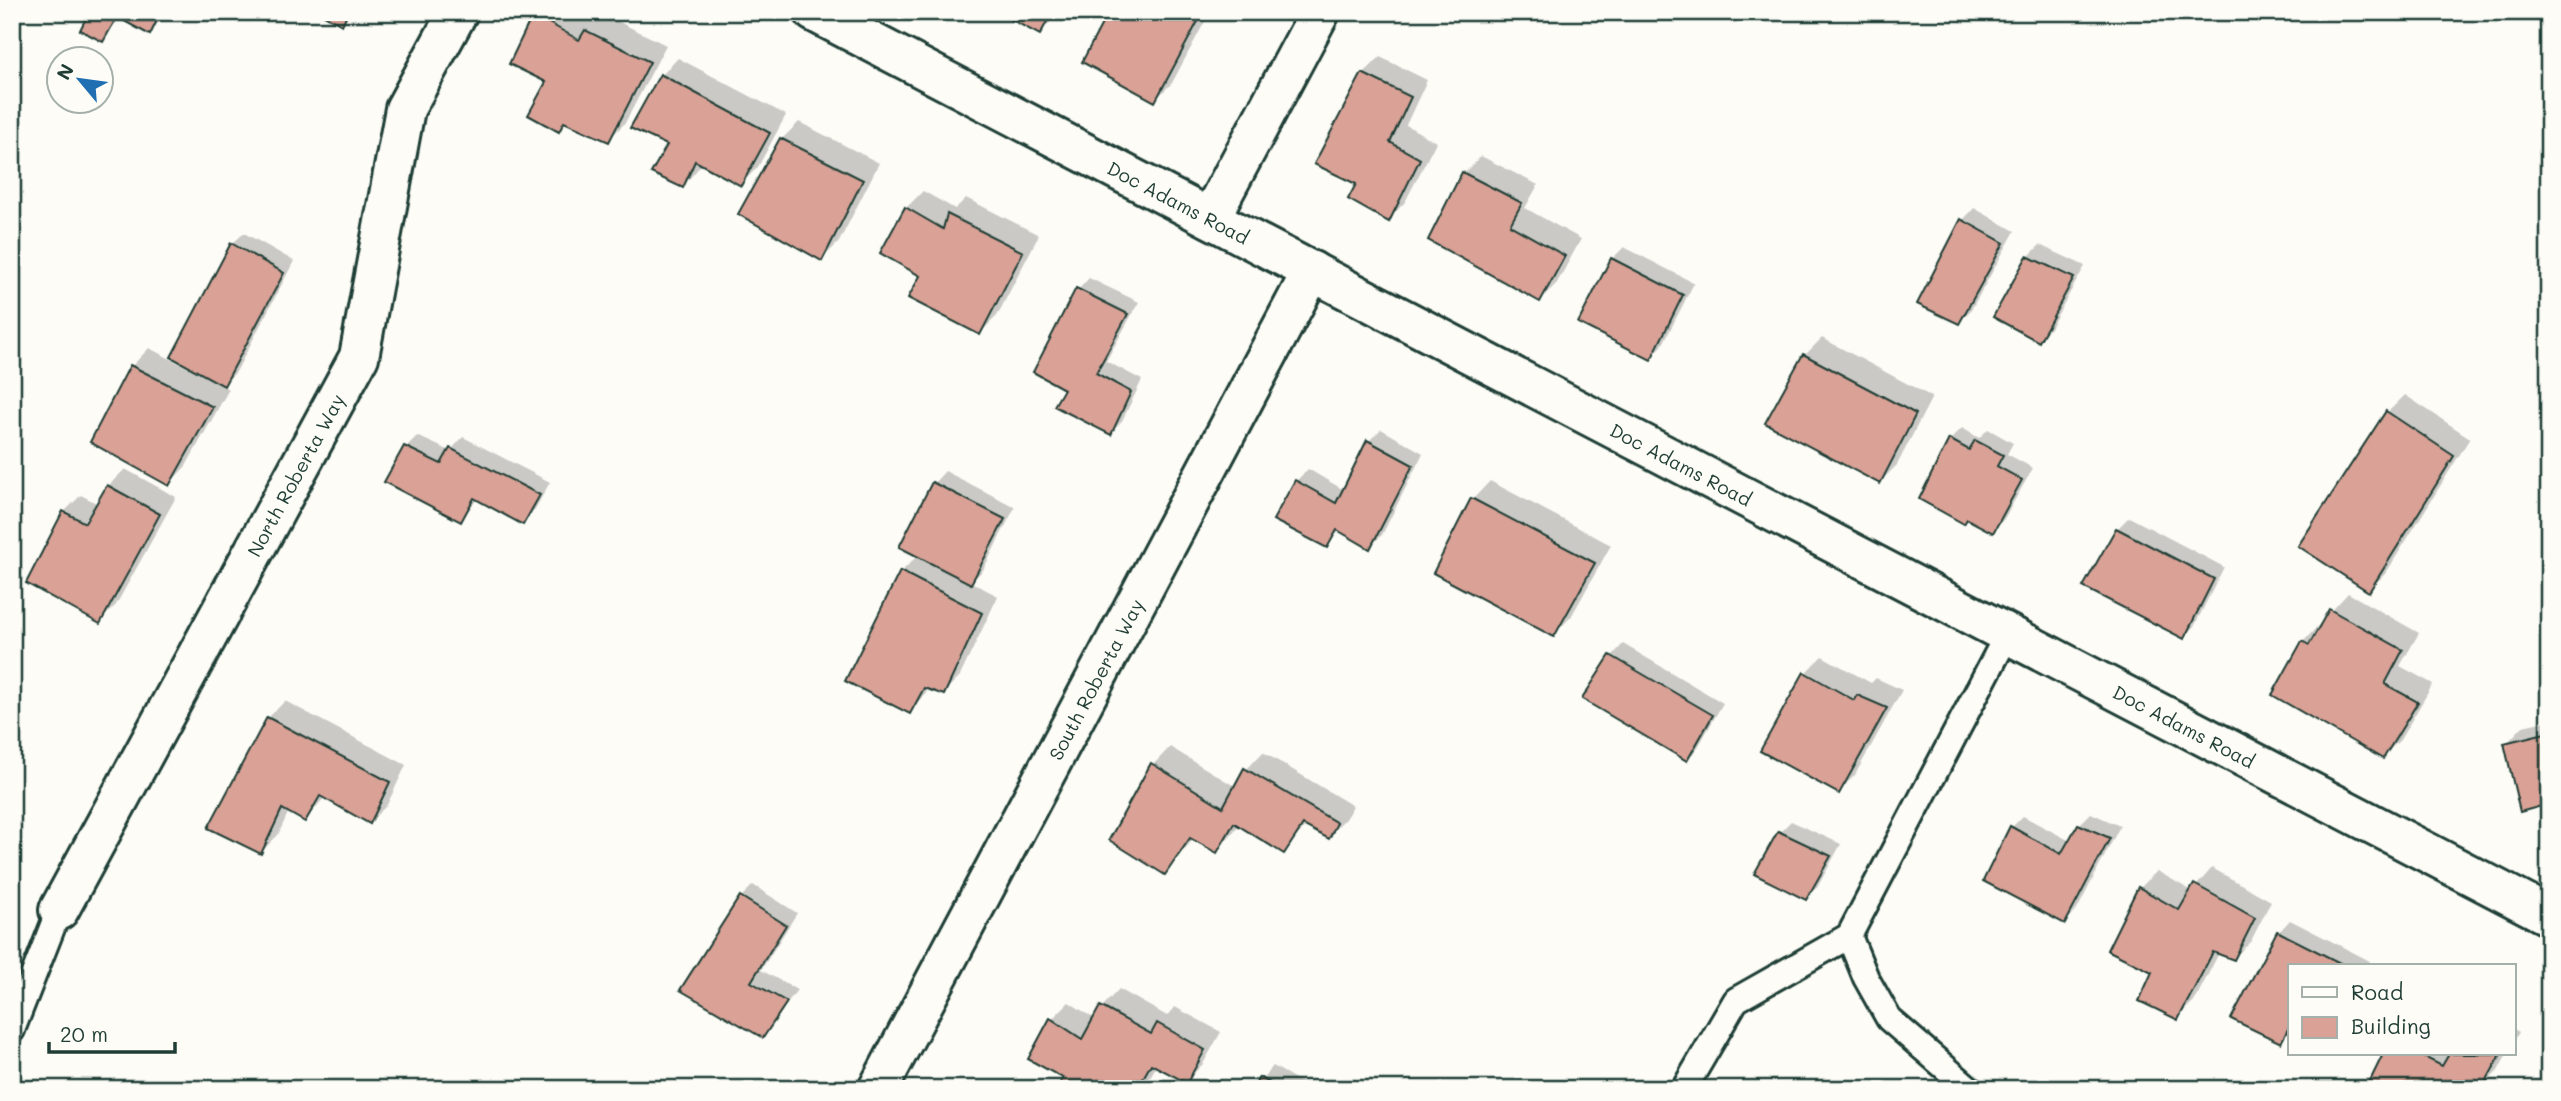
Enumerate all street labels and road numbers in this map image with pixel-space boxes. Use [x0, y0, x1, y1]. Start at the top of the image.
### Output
street label: Doc Adams Road [1103, 155, 1254, 249]
street label: North Roberta Way [241, 389, 349, 561]
street label: Doc Adams Road [1606, 417, 1757, 511]
street label: South Roberta Way [1042, 594, 1149, 764]
street label: Doc Adams Road [2109, 679, 2259, 773]

